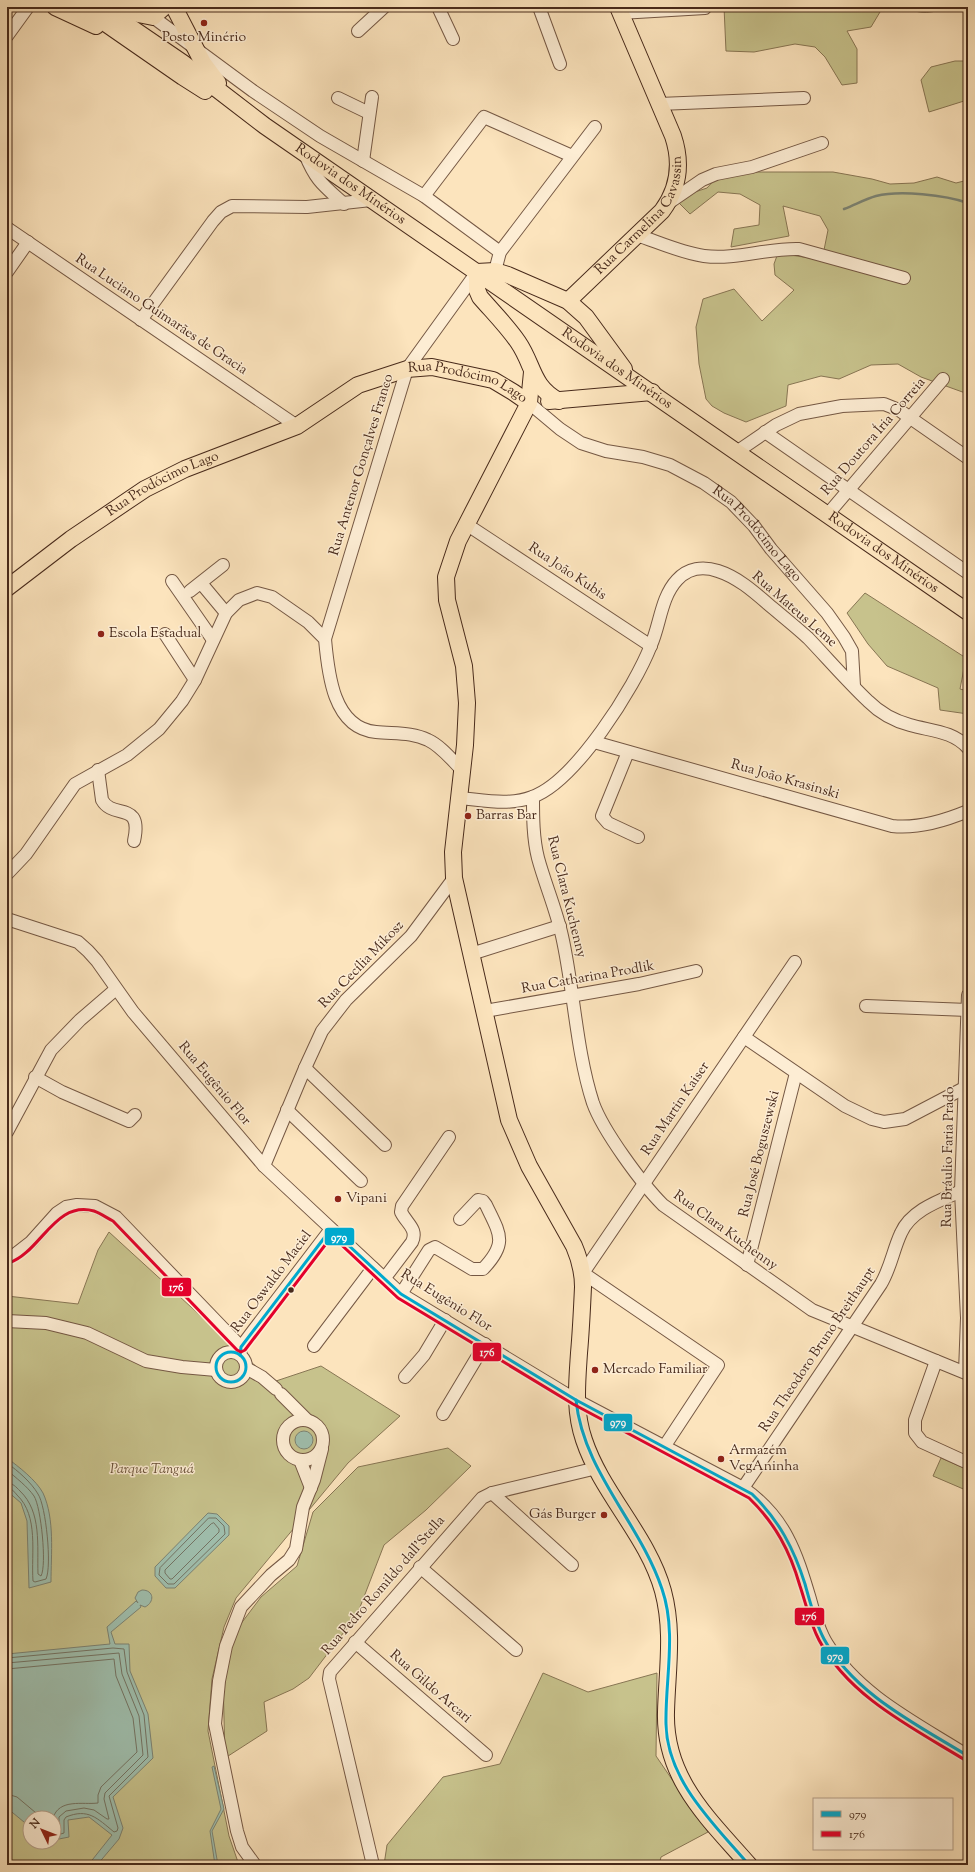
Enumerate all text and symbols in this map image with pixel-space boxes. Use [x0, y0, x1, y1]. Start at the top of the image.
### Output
marker: Posto Minério [199, 18, 209, 28]
place label: Posto Minério [162, 28, 246, 48]
street label: Rodovia dos Minérios [290, 139, 410, 230]
street label: Rua Carmelina Cavassin [591, 155, 688, 280]
street label: Rua Luciano Guimarães de Gracia [71, 250, 252, 381]
street label: Rodovia dos Minérios [557, 324, 676, 414]
street label: Rua Prodócimo Lago [407, 357, 531, 409]
street label: Rua Antenor Gonçalves Franco [325, 371, 399, 558]
street label: Rua Doutora Íria Correia [817, 373, 931, 500]
street label: Rua Prodócimo Lago [103, 447, 222, 522]
street label: Rua Prodócimo Lago [708, 481, 806, 587]
street label: Rodovia dos Minérios [823, 508, 943, 599]
street label: Rua João Kubis [524, 538, 610, 606]
street label: Rua Mateus Leme [747, 567, 841, 653]
place label: Escola Estadual [109, 624, 202, 644]
marker: Escola Estadual [96, 629, 106, 639]
street label: Rua João Krasinski [728, 755, 842, 805]
place label: Barras Bar [476, 806, 538, 826]
marker: Barras Bar [463, 811, 473, 821]
street label: Rua Clara Kuchenny [541, 834, 591, 960]
street label: Rua Cecília Mikosz [315, 917, 409, 1013]
street label: Rua Catharina Prodlik [520, 956, 656, 1000]
street label: Rua Eugênio Flor [173, 1038, 256, 1131]
street label: Rua Martin Kaiser [637, 1057, 715, 1160]
street label: Rua Bráulio Faria Prado [938, 1086, 960, 1228]
street label: Rua José Boguszewski [735, 1089, 785, 1219]
street label: Rua Clara Kuchenny [669, 1186, 781, 1276]
place label: Vipani [346, 1189, 387, 1209]
marker: Vipani [333, 1194, 343, 1204]
street label: Rua Oswaldo Maciel [227, 1227, 317, 1337]
line badge: 979 [324, 1227, 355, 1246]
text: 979 [331, 1230, 348, 1246]
street label: Rua Theodoro Bruno Breithaupt [755, 1263, 881, 1437]
street label: Rua Eugênio Flor [397, 1265, 496, 1337]
line badge: 176 [161, 1277, 192, 1297]
text: 176 [168, 1280, 184, 1296]
unlabelled marker [286, 1285, 296, 1295]
line badge: 176 [472, 1342, 502, 1362]
text: 176 [479, 1345, 495, 1361]
place label: Mercado Familiar [603, 1360, 708, 1380]
marker: Mercado Familiar [590, 1365, 600, 1375]
line badge: 979 [603, 1413, 633, 1432]
text: 979 [610, 1415, 627, 1431]
place label: Armazém VegAninha [729, 1441, 799, 1477]
marker: Armazém VegAninha [716, 1454, 726, 1464]
park label: Parque Tanguá [110, 1460, 194, 1480]
place label: Gás Burger [529, 1505, 597, 1525]
marker: Gás Burger [599, 1510, 609, 1520]
street label: Rua Pedro Romildo dall'Stella [318, 1511, 451, 1660]
line badge: 176 [794, 1607, 825, 1626]
text: 176 [801, 1609, 817, 1625]
street label: Rua Gildo Arcari [385, 1646, 475, 1728]
line badge: 979 [820, 1646, 850, 1665]
text: 979 [827, 1649, 844, 1665]
legend [813, 1798, 953, 1850]
text: 979 [849, 1806, 867, 1824]
north arrow [22, 1810, 62, 1850]
text: N [26, 1815, 44, 1833]
text: 176 [849, 1826, 865, 1844]

